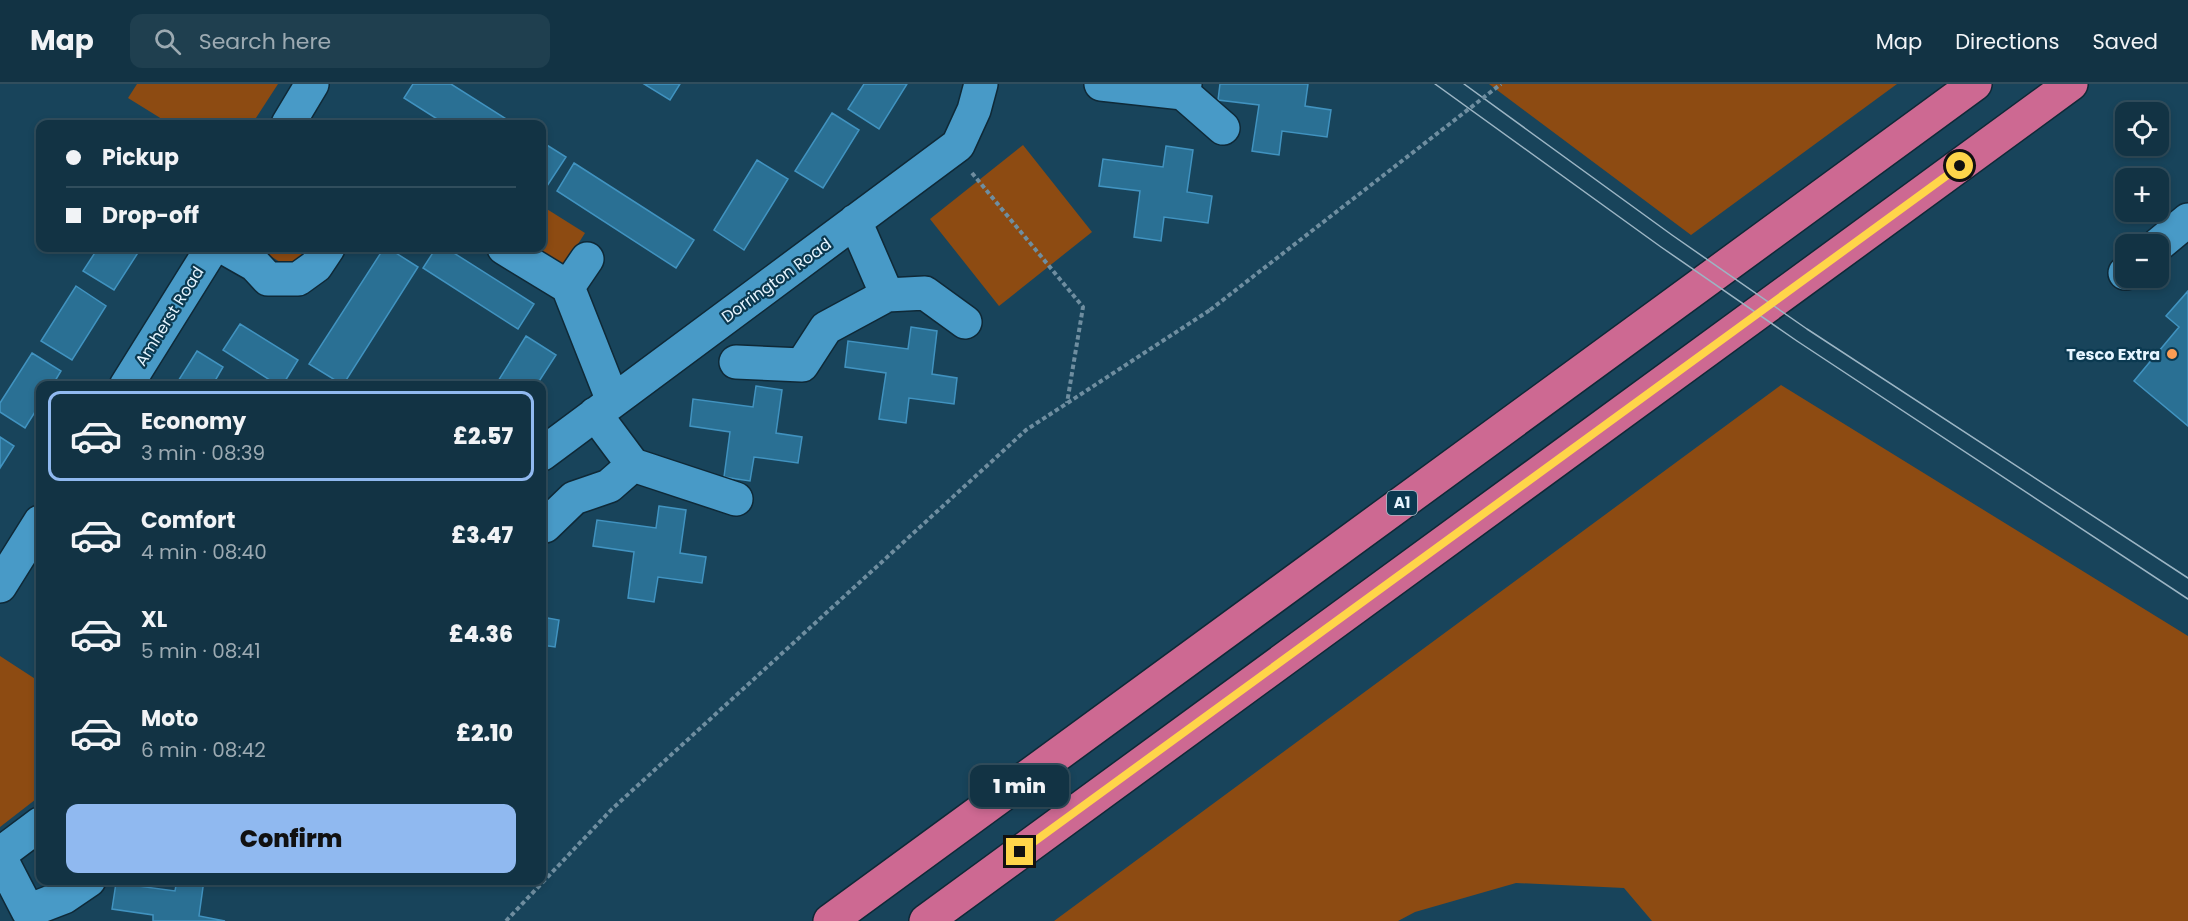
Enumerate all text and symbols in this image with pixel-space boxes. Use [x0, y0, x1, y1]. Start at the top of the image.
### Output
search box [130, 14, 550, 68]
text: Map [30, 21, 94, 60]
icon: search [151, 25, 184, 58]
text: Search here [199, 26, 331, 57]
text: Map [1876, 27, 1922, 56]
text: Directions [1955, 27, 2059, 56]
text: Saved [2092, 27, 2158, 56]
map controls [2115, 102, 2169, 288]
button: locate [2115, 102, 2169, 156]
text: Pickup [102, 142, 179, 173]
route start [1946, 152, 1973, 179]
button: + [2115, 168, 2169, 222]
text: Drop-off [102, 200, 199, 231]
street label: Dorrington Road [717, 233, 836, 328]
button: − [2115, 234, 2169, 288]
street label: Amherst Road [130, 262, 209, 370]
place label: Tesco Extra [2066, 343, 2160, 366]
marker: Tesco Extra [2165, 347, 2179, 361]
text: Economy [141, 406, 246, 437]
icon: car [69, 409, 123, 463]
text: £2.57 [453, 421, 513, 452]
text: 3 min · 08:39 [141, 439, 265, 467]
road number: A1 [1387, 491, 1417, 515]
text: Comfort [141, 505, 235, 536]
icon: car [69, 508, 123, 562]
text: £3.47 [451, 520, 513, 551]
text: 4 min · 08:40 [141, 538, 267, 566]
text: XL [141, 604, 167, 635]
icon: car [69, 607, 123, 661]
text: £4.36 [449, 619, 513, 650]
text: 5 min · 08:41 [141, 637, 261, 665]
text: Moto [141, 703, 198, 734]
icon: car [69, 706, 123, 760]
text: £2.10 [456, 718, 513, 749]
text: 6 min · 08:42 [141, 736, 266, 764]
callout: 1 min [970, 765, 1070, 807]
text: 1 min [993, 772, 1046, 800]
button: Confirm [66, 804, 516, 873]
route end [1006, 838, 1033, 865]

